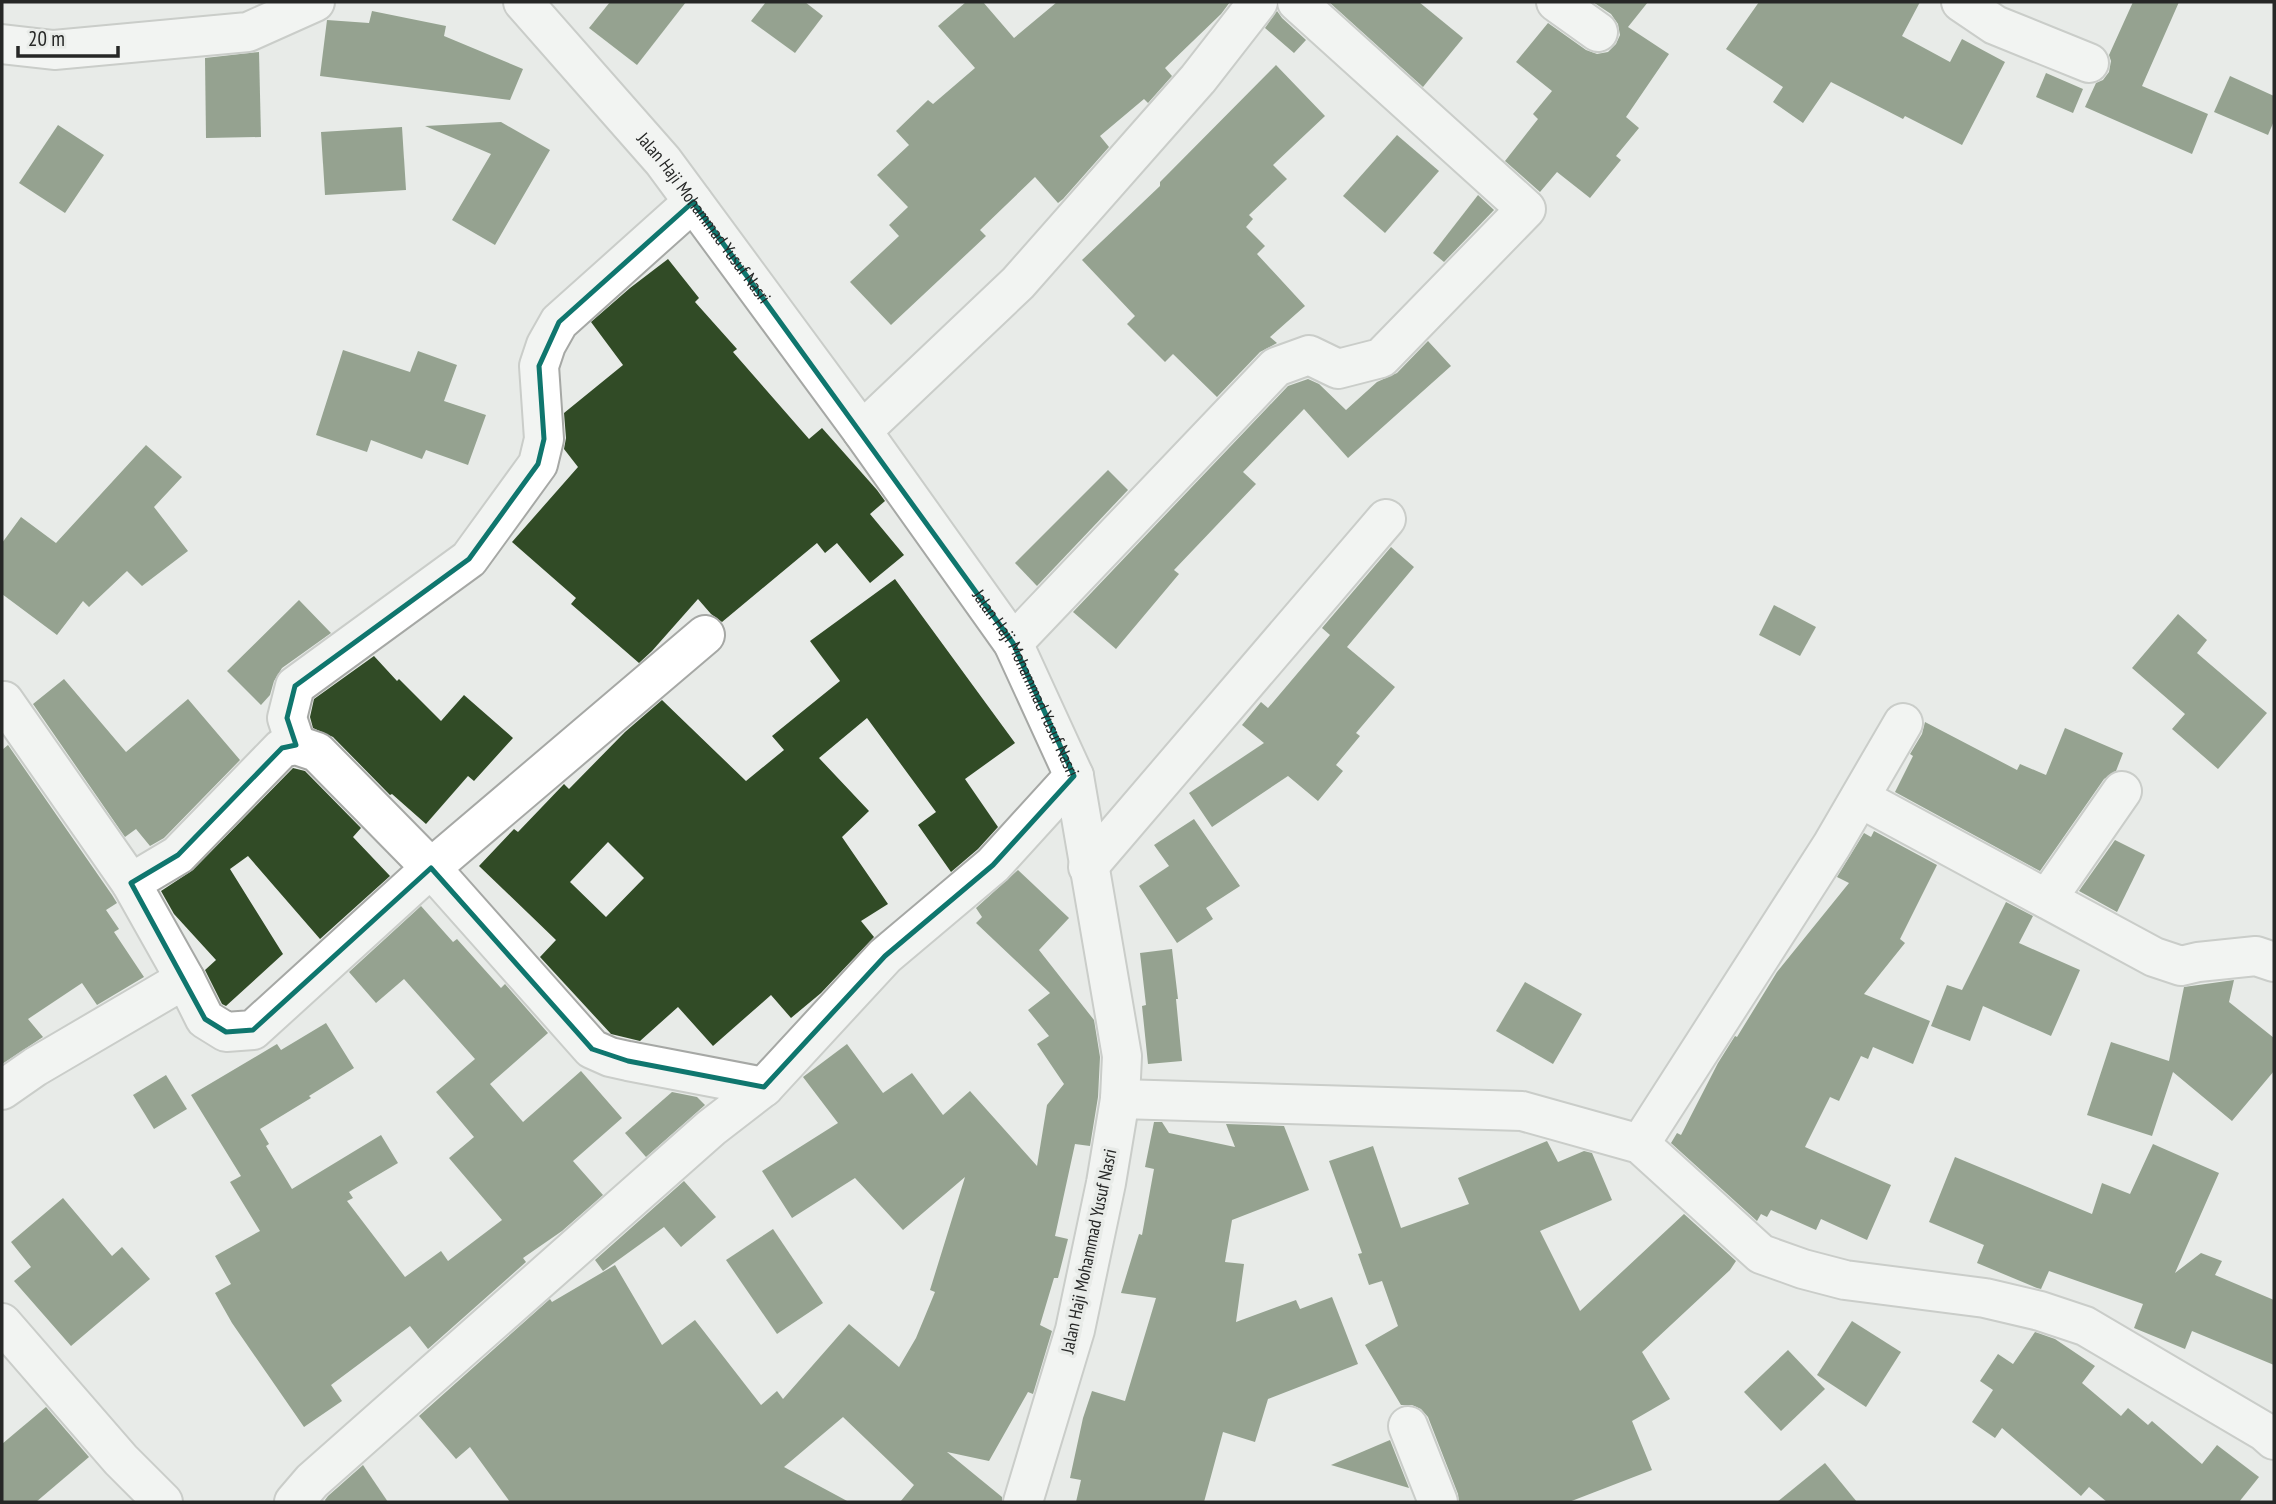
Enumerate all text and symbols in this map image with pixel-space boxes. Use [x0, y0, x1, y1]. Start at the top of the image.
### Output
scale bar [18, 14, 117, 58]
text: 20 m [28, 25, 65, 52]
street label: Jalan Haji Mohammad Yusuf Nasri [632, 127, 776, 308]
street label: Jalan Haji Mohammad Yusuf Nasri [967, 584, 1085, 780]
street label: Jalan Haji Mohammad Yusuf Nasri [1055, 1147, 1121, 1356]

